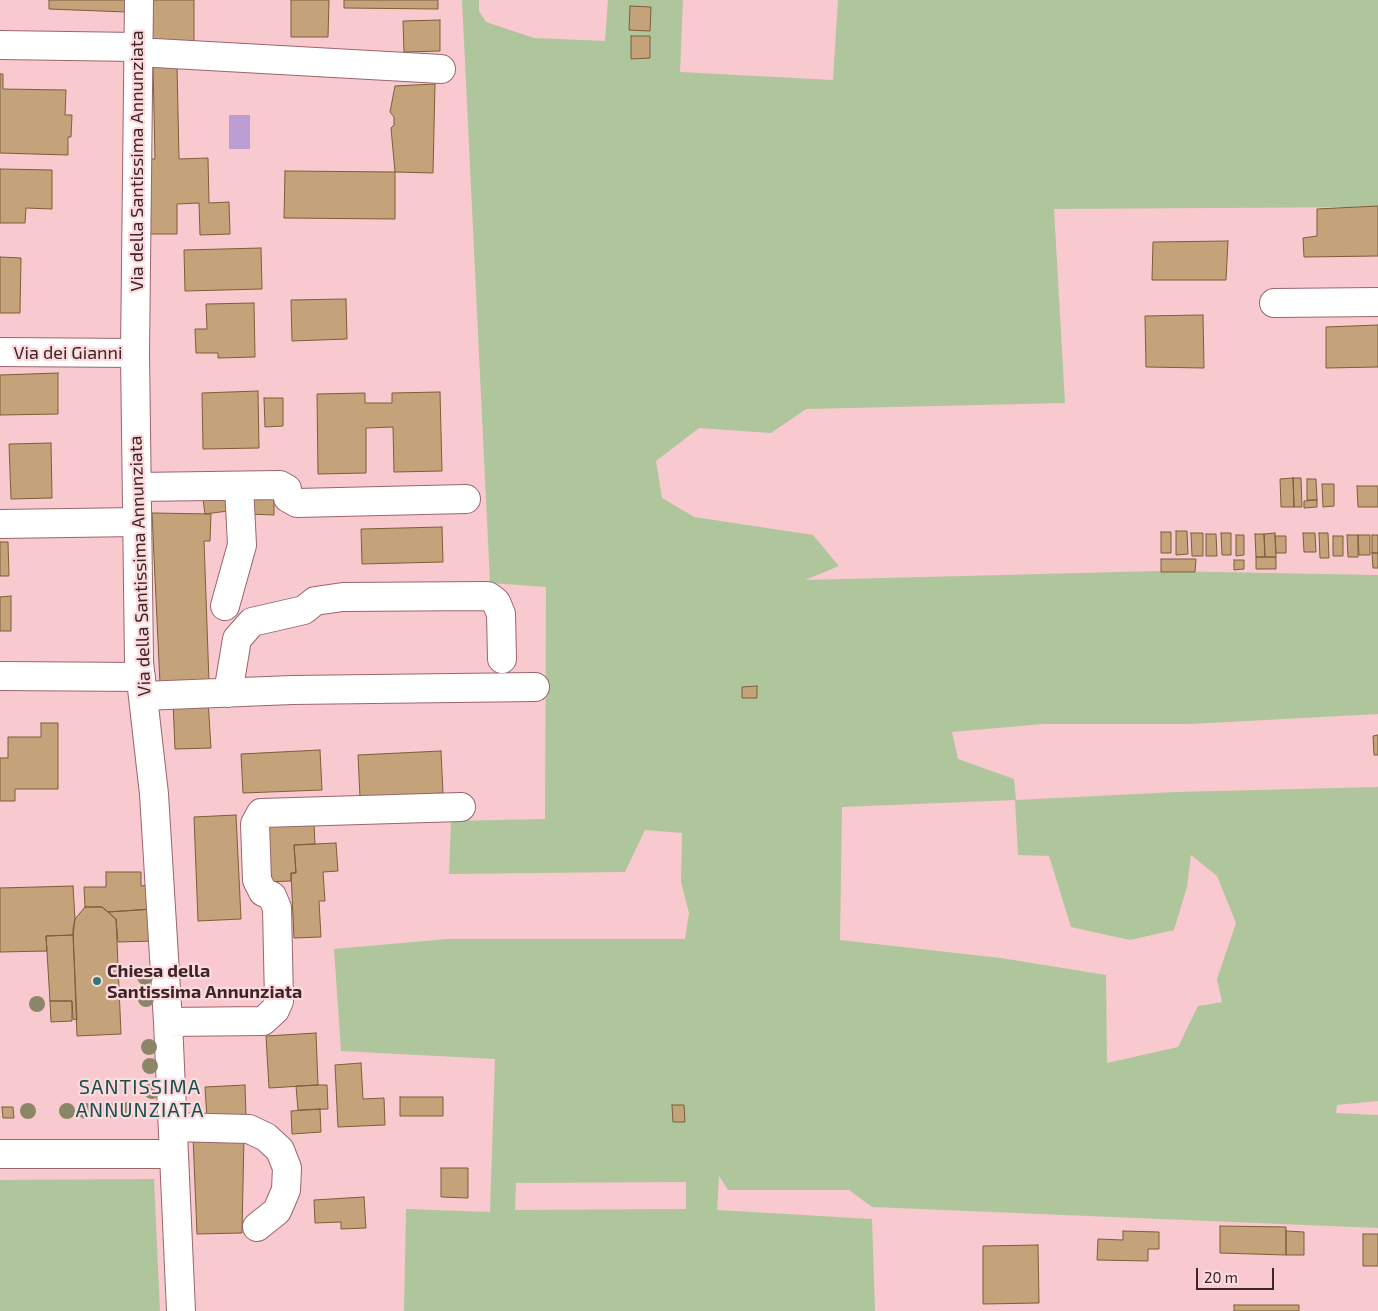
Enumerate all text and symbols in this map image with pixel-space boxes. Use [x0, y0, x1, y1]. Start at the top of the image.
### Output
street label: Via della Santissima Annunziata [126, 30, 148, 292]
street label: Via dei Gianni [14, 342, 122, 364]
street label: Via della Santissima Annunziata [125, 435, 155, 697]
place label: Chiesa della Santissima Annunziata [107, 960, 302, 1002]
marker: Chiesa della Santissima Annunziata [91, 975, 103, 987]
district label: SANTISSIMA ANNUNZIATA [74, 1075, 206, 1122]
scale bar [1198, 1258, 1276, 1290]
text: 20 m [1204, 1268, 1238, 1286]

